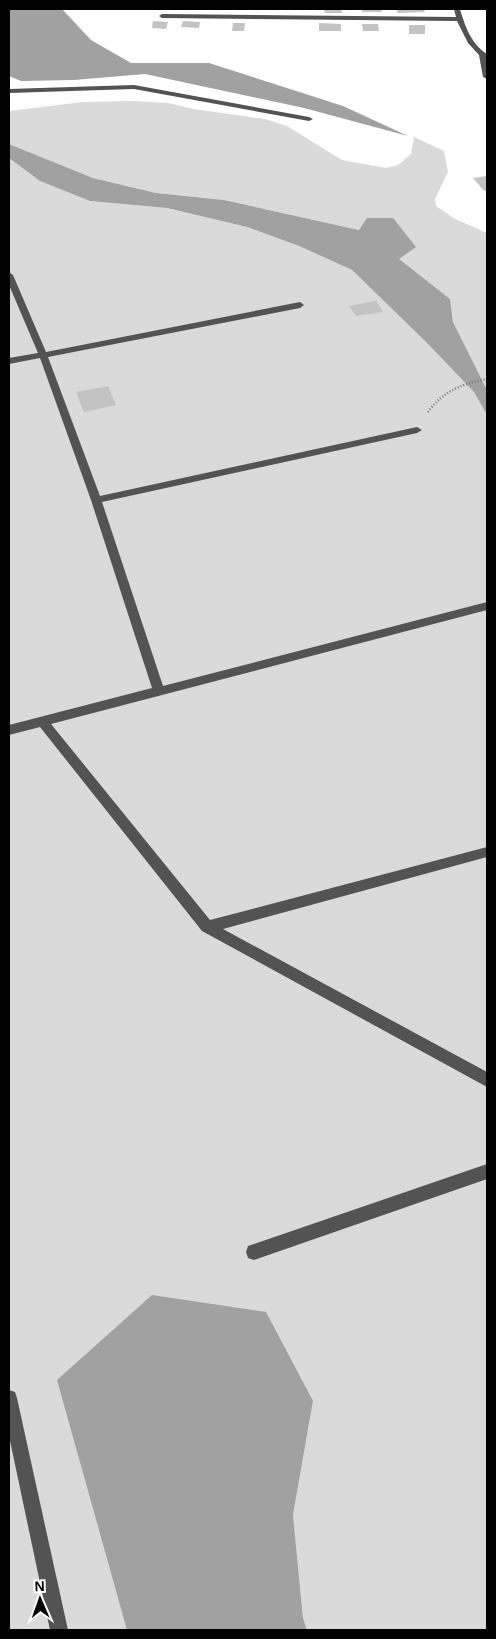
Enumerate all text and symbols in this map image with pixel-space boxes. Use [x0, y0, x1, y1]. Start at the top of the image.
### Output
north arrow [15, 1574, 65, 1624]
text: N [34, 1578, 45, 1594]

